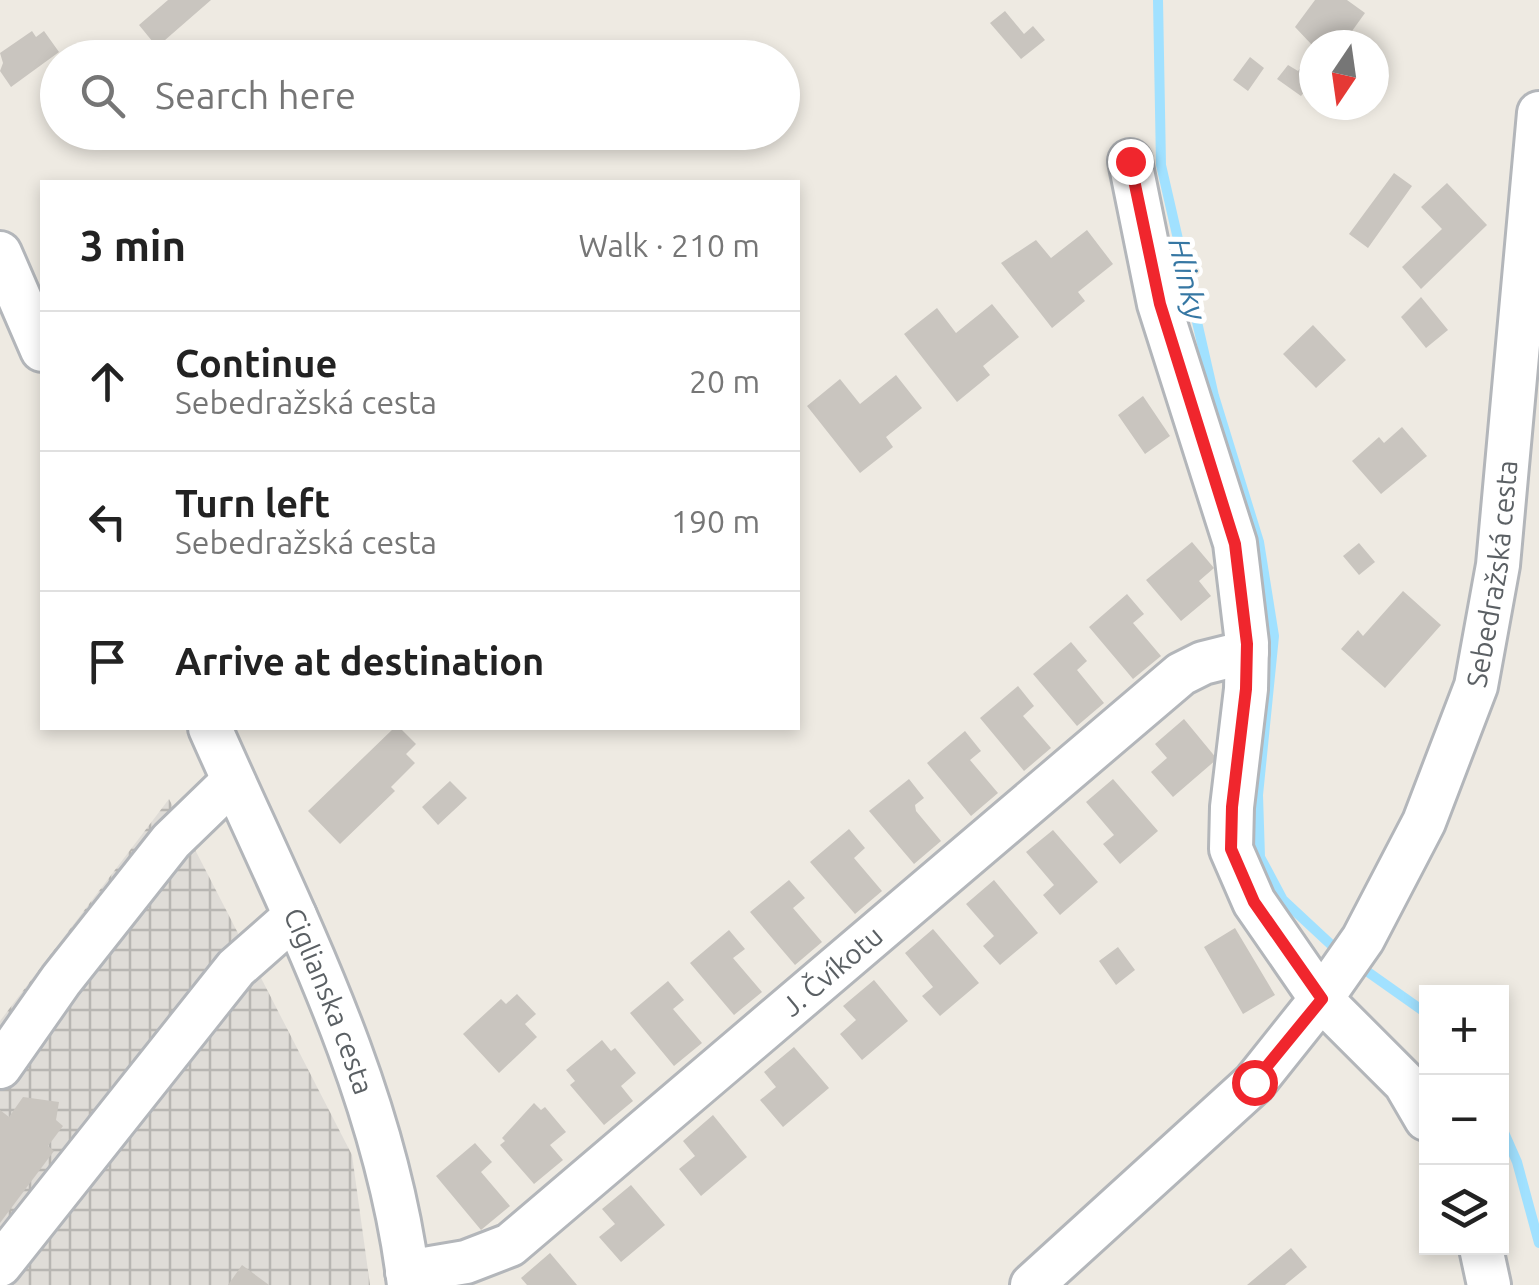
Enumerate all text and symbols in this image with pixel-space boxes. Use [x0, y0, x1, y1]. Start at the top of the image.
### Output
north arrow [1299, 30, 1389, 120]
search box [40, 40, 800, 150]
icon: search [75, 68, 130, 123]
text: Search here [155, 74, 356, 116]
route end [1108, 139, 1154, 185]
text: 3 min [80, 222, 186, 269]
text: Walk · 210 m [578, 227, 760, 263]
water label: Hlinky [1162, 235, 1214, 324]
text: Continue [175, 342, 337, 384]
icon: ahead [80, 354, 135, 409]
text: 20 m [689, 363, 760, 399]
text: Sebedražská cesta [175, 384, 437, 420]
street label: Sebedražská cesta [1460, 459, 1522, 690]
text: Turn left [175, 482, 330, 524]
icon: left [80, 494, 135, 549]
text: 190 m [671, 503, 760, 539]
text: Sebedražská cesta [175, 524, 437, 560]
icon: arrive [80, 634, 135, 689]
text: Arrive at destination [175, 640, 544, 682]
street label: Ciglianska cesta [278, 903, 380, 1098]
street label: J. Čvíkotu [775, 919, 888, 1022]
map controls [1419, 985, 1509, 1255]
button: + [1419, 985, 1509, 1075]
route start [1232, 1060, 1278, 1106]
button: − [1419, 1075, 1509, 1165]
button: layers [1419, 1165, 1509, 1255]

